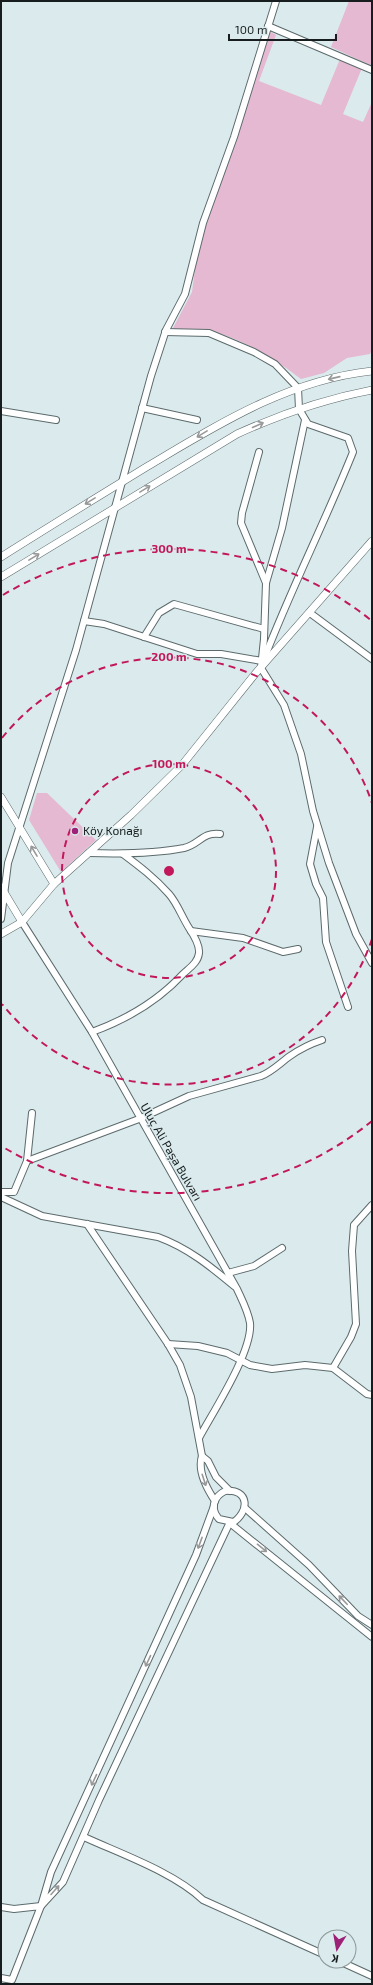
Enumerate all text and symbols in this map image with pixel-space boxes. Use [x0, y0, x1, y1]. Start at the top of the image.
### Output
scale bar [229, 16, 336, 42]
text: 100 m [235, 22, 267, 36]
one-way arrow [327, 375, 340, 383]
one-way arrow [251, 420, 263, 428]
one-way arrow [197, 430, 208, 438]
one-way arrow [139, 485, 151, 493]
one-way arrow [84, 498, 96, 506]
text: 300 m [151, 541, 187, 555]
one-way arrow [28, 552, 40, 560]
text: 200 m [151, 649, 187, 663]
text: 100 m [152, 756, 186, 770]
place label: Köy Konağı [83, 823, 142, 837]
marker: Köy Konağı [70, 826, 80, 836]
one-way arrow [30, 846, 38, 857]
centre of rings [162, 864, 176, 878]
street label: Uluç Ali Paşa Bulvarı [137, 1100, 206, 1203]
one-way arrow [201, 1473, 208, 1486]
one-way arrow [196, 1536, 204, 1548]
one-way arrow [257, 1543, 267, 1552]
one-way arrow [338, 1595, 347, 1605]
one-way arrow [143, 1655, 151, 1667]
one-way arrow [89, 1773, 97, 1785]
one-way arrow [51, 1885, 60, 1896]
north arrow [317, 1929, 357, 1969]
text: K [330, 1952, 340, 1966]

